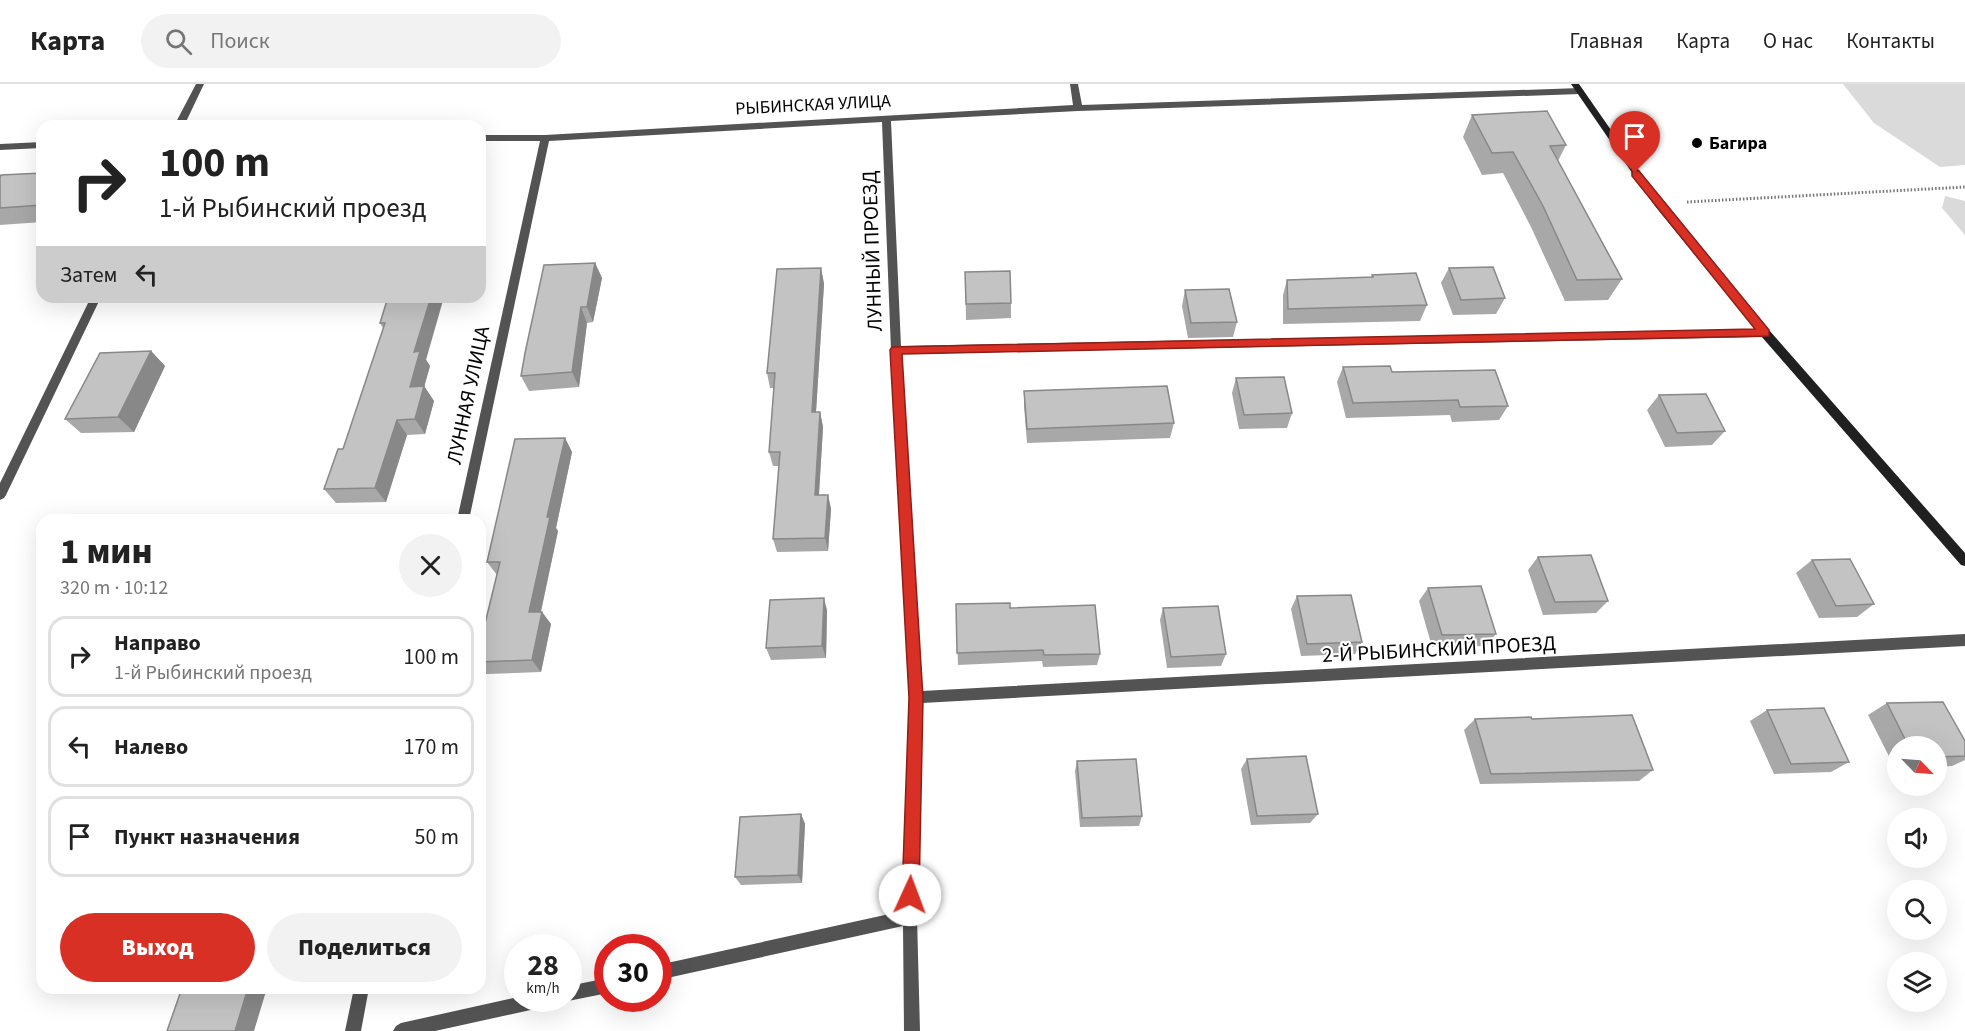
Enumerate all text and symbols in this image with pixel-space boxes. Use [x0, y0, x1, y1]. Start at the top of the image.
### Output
search box [141, 14, 561, 68]
text: Карта [30, 21, 105, 61]
icon: search [162, 25, 195, 58]
text: Поиск [210, 25, 270, 57]
text: Главная [1570, 26, 1643, 56]
text: Карта [1676, 26, 1730, 56]
text: О нас [1763, 26, 1813, 56]
text: Контакты [1846, 26, 1935, 56]
street label: РЫБИНСКАЯ УЛИЦА [735, 88, 892, 122]
pin [1609, 111, 1660, 173]
icon: arrive [1618, 120, 1651, 153]
place label: Багира [1709, 131, 1767, 156]
text: 100 m [159, 133, 270, 193]
marker: Багира [1690, 136, 1704, 150]
icon: right [60, 144, 138, 222]
street label: ЛУННЫЙ ПРОЕЗД [854, 170, 890, 332]
text: 1-й Рыбинский проезд [159, 189, 426, 228]
icon: left [130, 258, 163, 291]
text: Затем [60, 259, 118, 291]
street label: ЛУННАЯ УЛИЦА [439, 323, 497, 467]
text: 1 мин [60, 526, 153, 577]
button: close [399, 534, 462, 597]
text: 320 m · 10:12 [60, 574, 168, 602]
text: Направо [114, 627, 201, 659]
street label: 2-Й РЫБИНСКИЙ ПРОЕЗД [1321, 628, 1557, 670]
icon: right [63, 640, 96, 673]
text: 100 m [404, 641, 459, 673]
text: 1-й Рыбинский проезд [114, 659, 312, 687]
icon: left [63, 730, 96, 763]
text: Налево [114, 731, 188, 763]
text: 170 m [404, 731, 459, 763]
north arrow [1887, 736, 1947, 796]
map controls [1887, 736, 1947, 1012]
button: sound [1887, 808, 1947, 868]
icon: arrive [63, 820, 96, 853]
text: Пункт назначения [114, 821, 300, 853]
text: 50 m [414, 821, 459, 853]
position arrow [878, 863, 942, 927]
button: search [1887, 880, 1947, 940]
button: Выход [60, 913, 255, 982]
button: Поделиться [267, 913, 462, 982]
speed limit sign: 30 [594, 934, 672, 1012]
text: 28 [527, 944, 559, 987]
button: layers [1887, 952, 1947, 1012]
text: km/h [526, 978, 560, 999]

